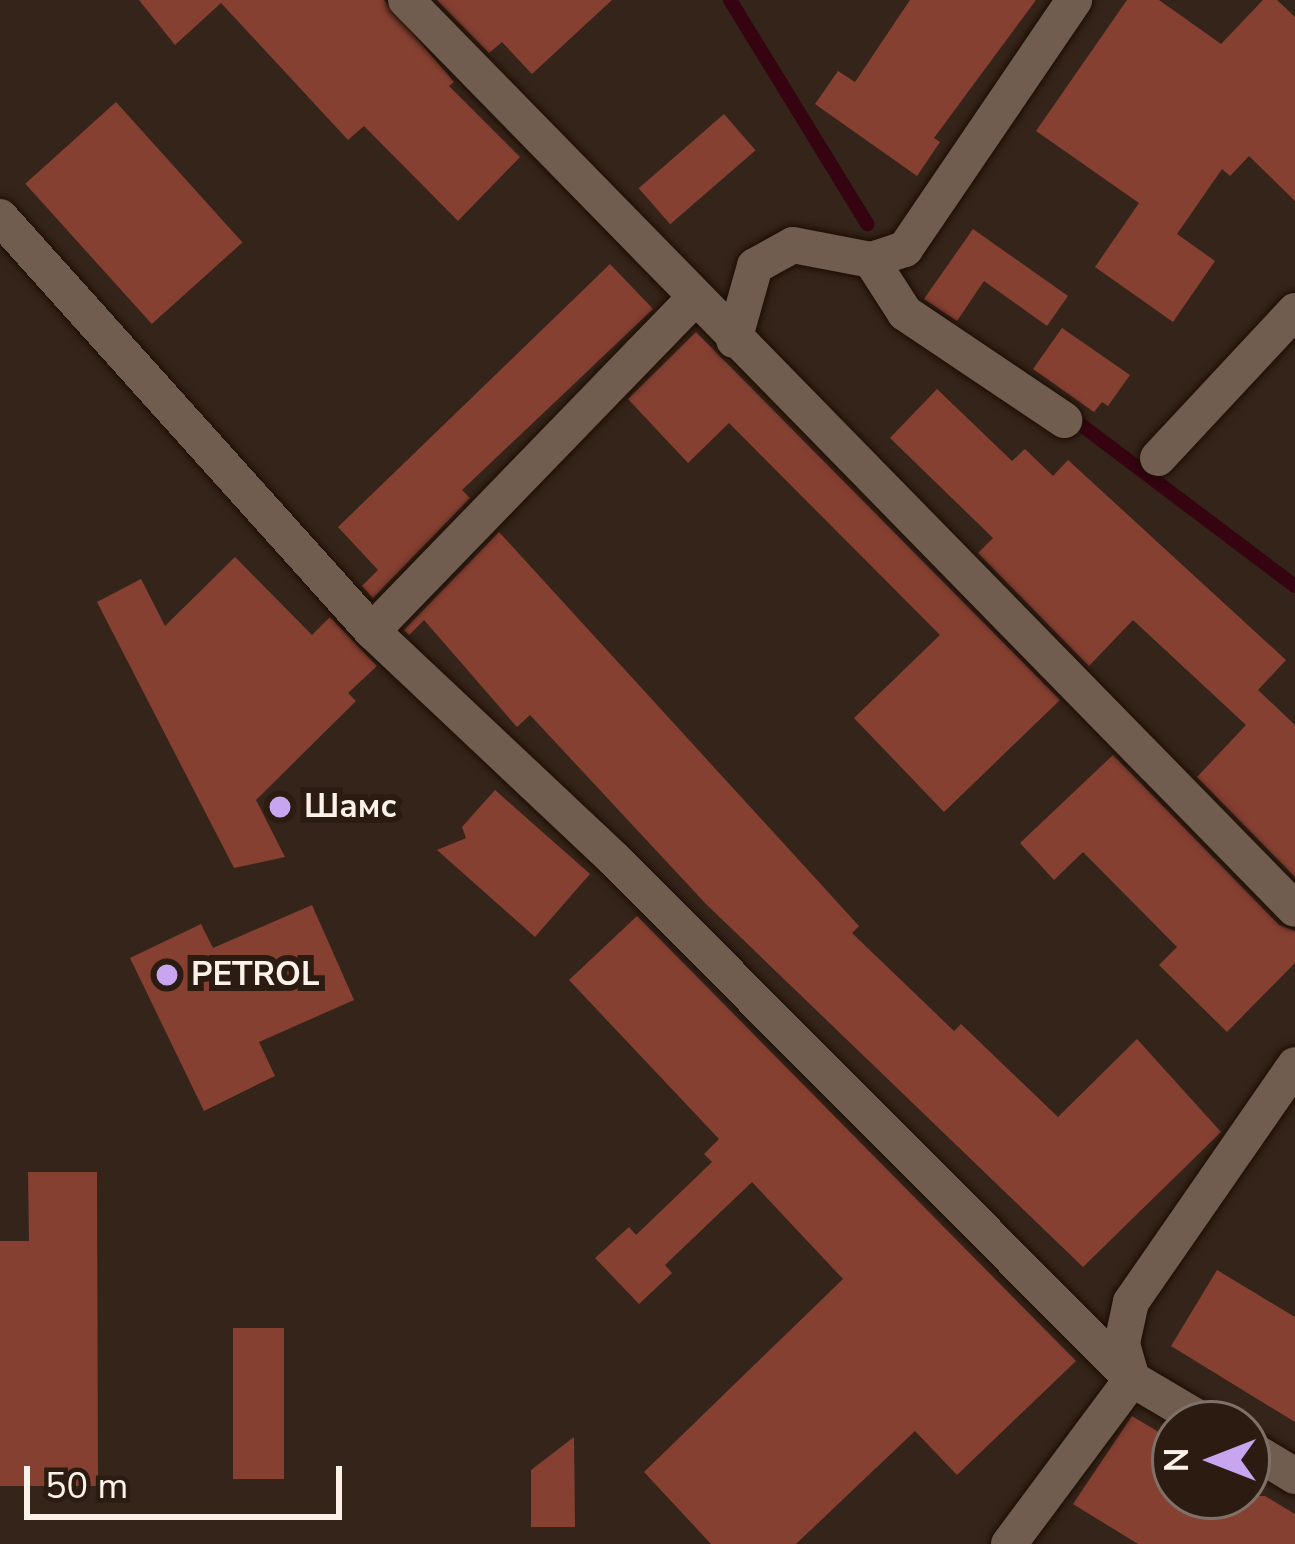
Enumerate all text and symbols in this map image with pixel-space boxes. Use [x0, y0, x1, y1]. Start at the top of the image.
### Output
place label: Шамс [304, 787, 396, 827]
marker: Шамс [267, 794, 293, 820]
place label: PETROL [191, 955, 319, 995]
marker: PETROL [154, 962, 180, 988]
north arrow [1151, 1400, 1271, 1520]
scale bar [30, 1442, 348, 1516]
text: N [1155, 1448, 1200, 1472]
text: 50 m [45, 1462, 128, 1511]

